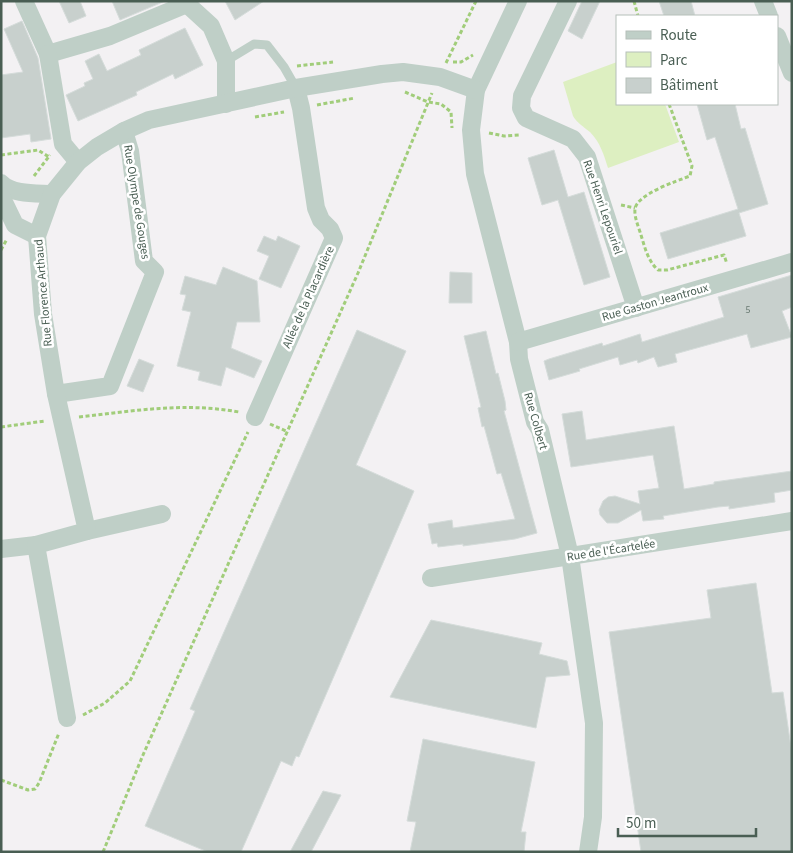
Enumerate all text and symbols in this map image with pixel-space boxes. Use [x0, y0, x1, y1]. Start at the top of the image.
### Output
legend [616, 15, 778, 105]
text: Route [660, 25, 697, 46]
text: Parc [660, 50, 687, 71]
text: Bâtiment [660, 75, 718, 96]
street label: Rue Olympe de Gouges [119, 144, 154, 261]
street label: Rue Henri Lepouriel [578, 158, 627, 257]
street label: Rue Florence Arthaud [30, 238, 57, 347]
street label: Allée de la Placardière [278, 243, 339, 351]
street label: Rue Gaston Jeantroux [600, 279, 711, 326]
house number: 5 [746, 303, 751, 317]
street label: Rue Colbert [519, 390, 552, 452]
street label: Rue de l'Écartelée [566, 535, 657, 566]
scale bar [618, 806, 756, 838]
text: 50 m [626, 813, 656, 834]

